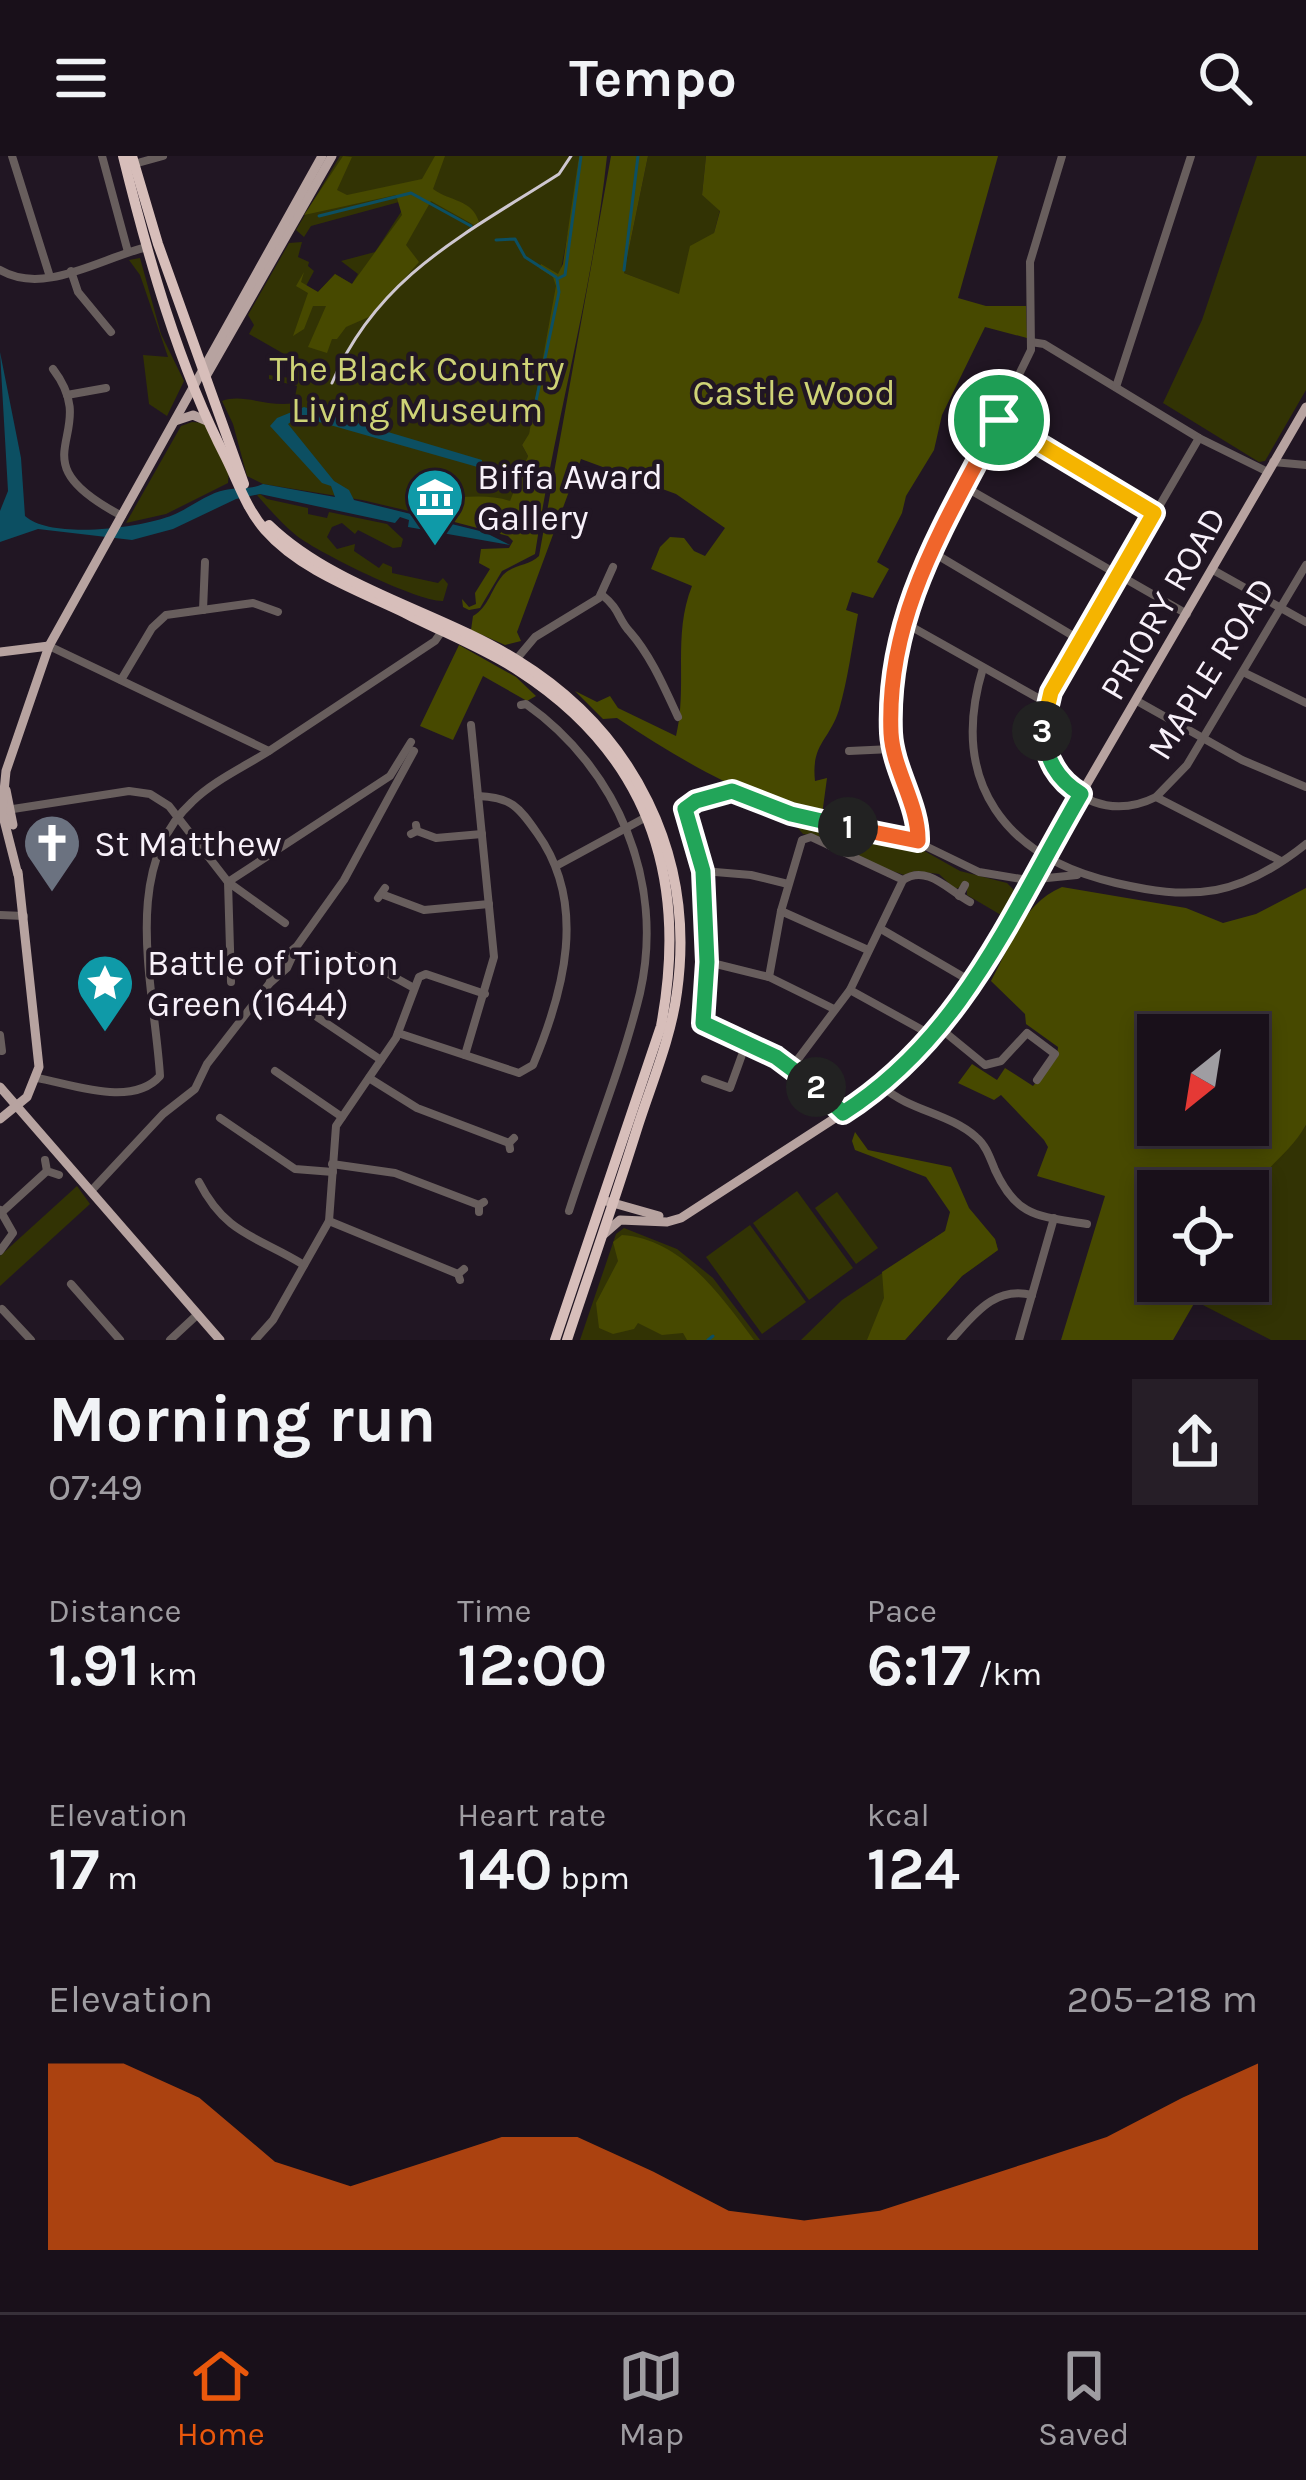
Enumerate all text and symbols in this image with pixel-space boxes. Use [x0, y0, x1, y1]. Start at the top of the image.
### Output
icon: menu [48, 45, 114, 111]
icon: search [1192, 45, 1258, 111]
text: Tempo [569, 46, 737, 110]
park label: The Black Country Living Museum [269, 348, 565, 431]
pin [948, 369, 1050, 471]
park label: Castle Wood [692, 372, 896, 414]
icon: arrive [966, 387, 1032, 453]
place label: Biffa Award Gallery [477, 456, 663, 539]
museum icon: Biffa Award Gallery [404, 466, 466, 548]
street label: PRIORY ROAD [1091, 500, 1235, 707]
street label: MAPLE ROAD [1138, 570, 1283, 767]
pin: 3 [1012, 701, 1072, 761]
text: 3 [1032, 712, 1052, 750]
pin: 1 [818, 797, 878, 857]
text: 1 [842, 808, 854, 846]
church icon: St Matthew [21, 812, 83, 894]
place label: St Matthew [94, 823, 282, 865]
place label: Battle of Tipton Green (1644) [147, 942, 399, 1025]
place icon: Battle of Tipton Green (1644) [74, 952, 136, 1034]
north arrow [1137, 1014, 1269, 1146]
map controls [1137, 1014, 1269, 1302]
pin: 2 [786, 1057, 846, 1117]
text: 2 [806, 1068, 826, 1106]
button: locate [1137, 1170, 1269, 1302]
button: share [1132, 1379, 1258, 1505]
text: Morning run [48, 1380, 436, 1458]
text: 07:49 [48, 1464, 143, 1510]
text: Distance [48, 1592, 181, 1630]
text: Time [457, 1592, 532, 1630]
text: Pace [867, 1592, 937, 1630]
text: 1.91 [48, 1630, 140, 1700]
text: 12:00 [457, 1630, 607, 1700]
text: 6:17 [867, 1630, 971, 1700]
text: km [140, 1655, 198, 1693]
text: /km [971, 1655, 1042, 1693]
text: Elevation [48, 1796, 188, 1834]
text: Heart rate [457, 1796, 606, 1834]
text: kcal [867, 1796, 930, 1834]
text: 17 [48, 1834, 99, 1904]
text: 140 [457, 1834, 552, 1904]
text: 124 [867, 1834, 960, 1904]
text: m [99, 1859, 138, 1897]
text: bpm [552, 1859, 630, 1897]
text: Elevation [48, 1976, 213, 2022]
text: 205–218 m [1067, 1976, 1258, 2022]
tab: Home [177, 2343, 265, 2453]
tab: Map [618, 2343, 684, 2453]
tab: Saved [1038, 2343, 1129, 2453]

